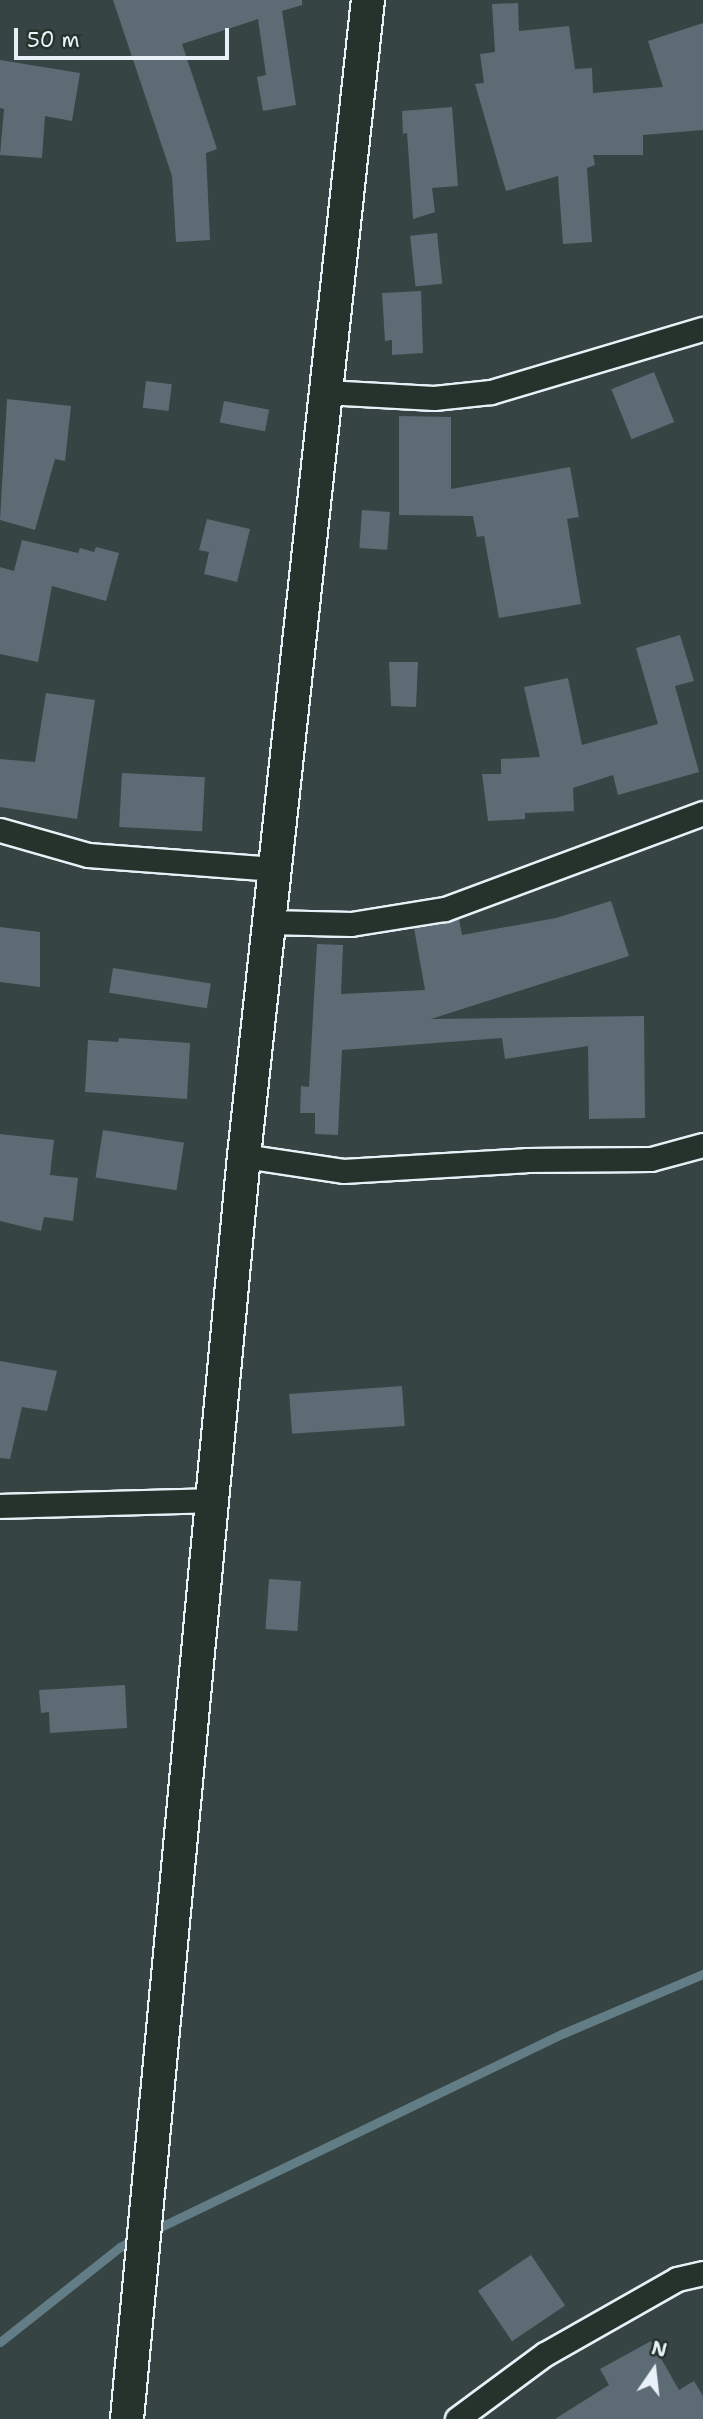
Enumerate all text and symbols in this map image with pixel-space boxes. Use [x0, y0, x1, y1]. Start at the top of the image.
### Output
scale bar [18, 14, 233, 58]
text: 50 m [27, 26, 80, 54]
north arrow [619, 2335, 689, 2405]
text: N [649, 2335, 670, 2363]

